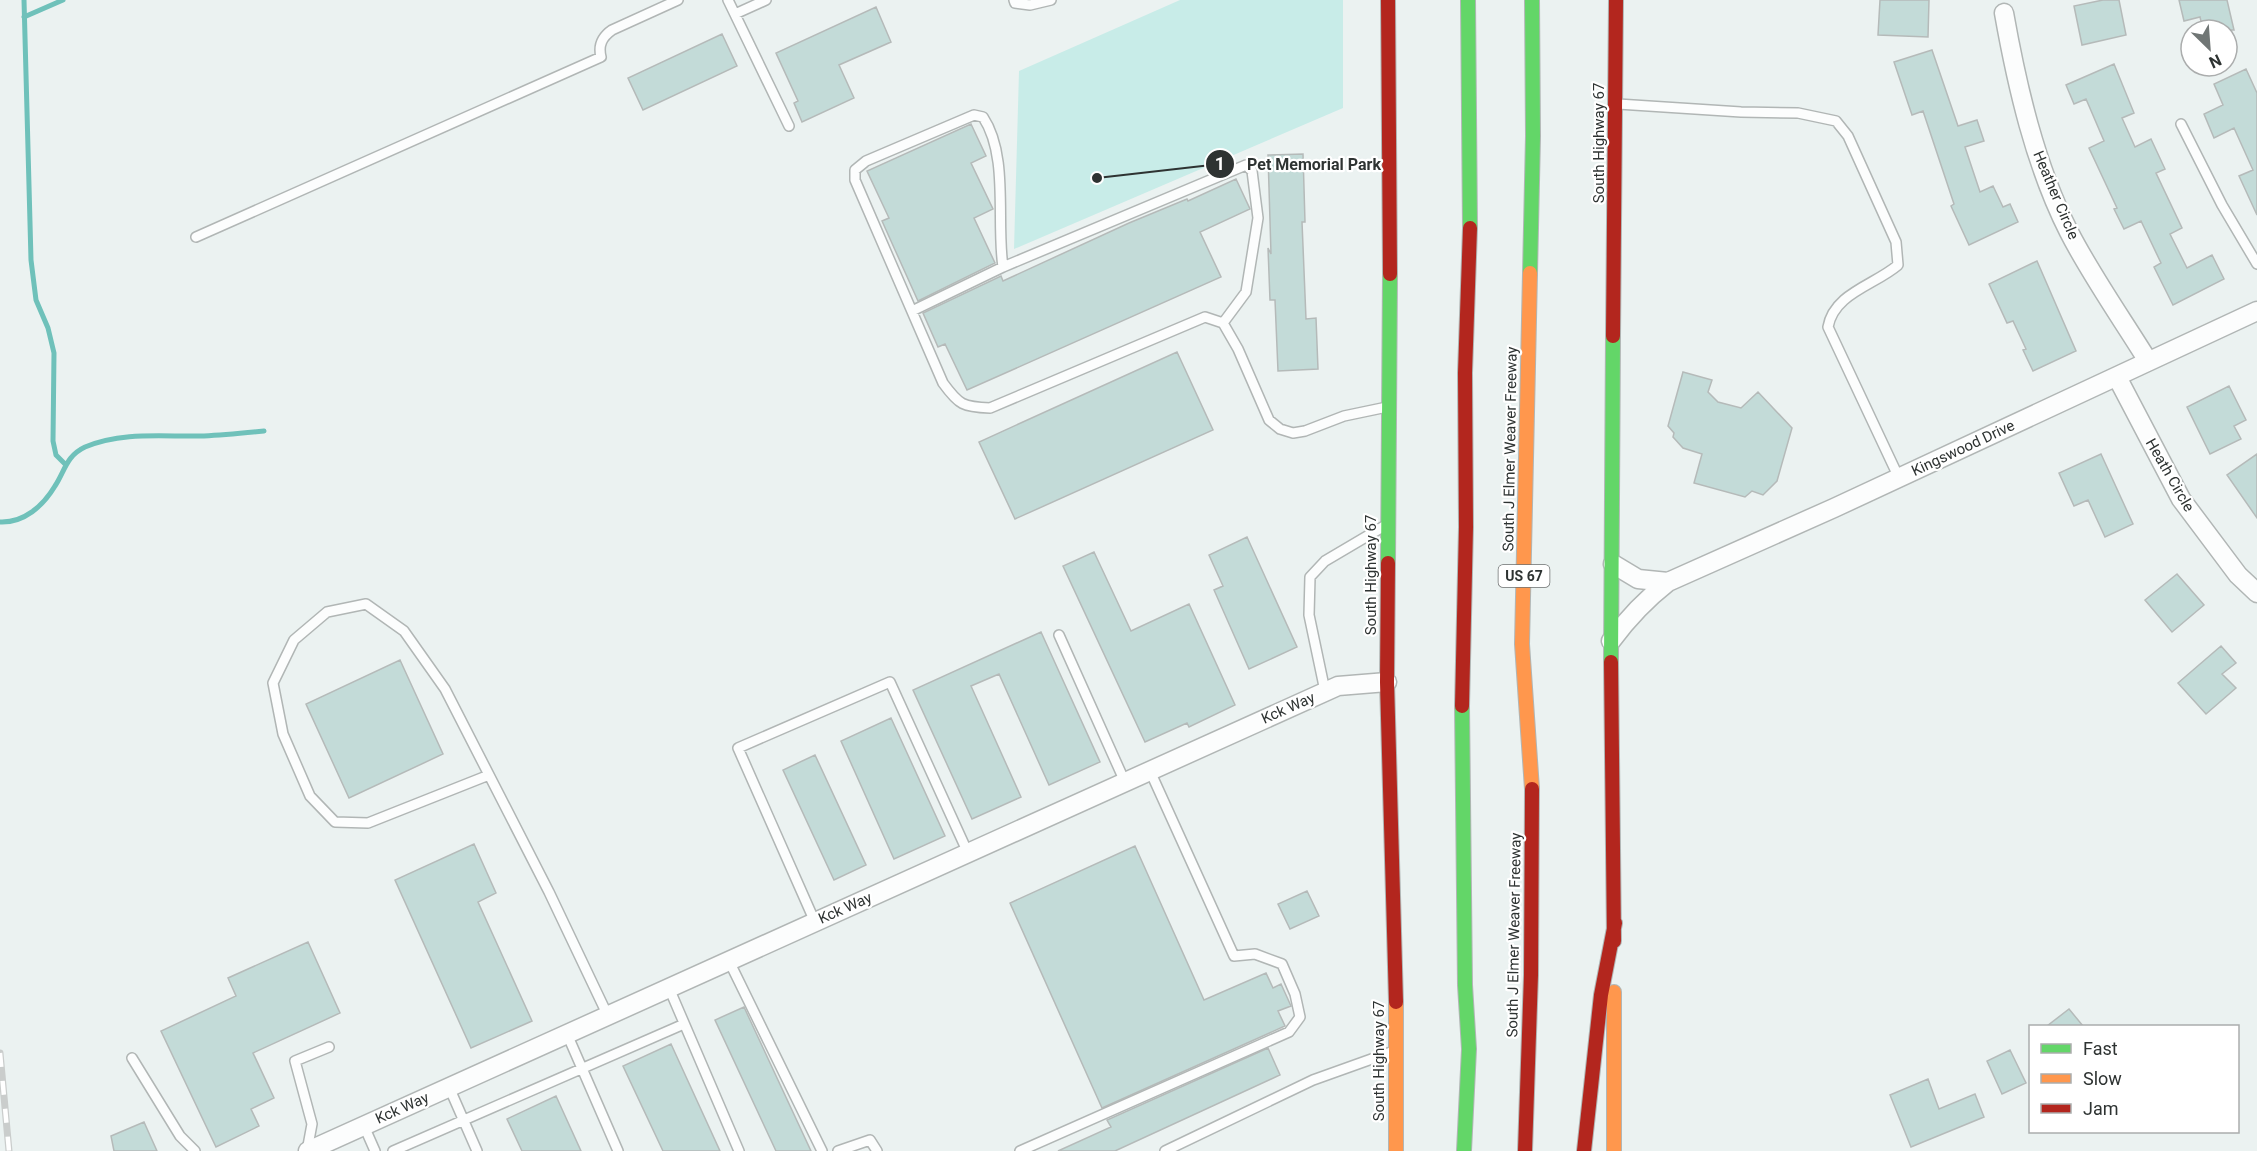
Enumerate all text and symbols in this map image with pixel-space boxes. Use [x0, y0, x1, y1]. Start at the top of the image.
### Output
north arrow [2179, 18, 2239, 78]
text: N [2206, 50, 2224, 72]
street label: South Highway 67 [1590, 83, 1608, 203]
callout: Pet Memorial Park [1205, 147, 1393, 181]
street label: Heather Circle [2029, 148, 2083, 242]
text: 1 [1215, 153, 1225, 174]
text: Pet Memorial Park [1247, 155, 1381, 174]
street label: South J Elmer Weaver Freeway [1499, 346, 1521, 552]
street label: Kingswood Drive [1909, 416, 2017, 480]
street label: Heath Circle [2142, 435, 2198, 515]
street label: South Highway 67 [1362, 515, 1380, 635]
road number: US 67 [1498, 565, 1550, 587]
street label: Kck Way [1258, 688, 1318, 728]
street label: South J Elmer Weaver Freeway [1503, 832, 1525, 1038]
street label: Kck Way [815, 888, 875, 928]
street label: South Highway 67 [1370, 1001, 1388, 1121]
legend [2029, 1025, 2239, 1133]
text: Fast [2083, 1038, 2118, 1059]
text: Slow [2083, 1068, 2122, 1089]
street label: Kck Way [372, 1088, 432, 1128]
text: Jam [2083, 1098, 2119, 1119]

